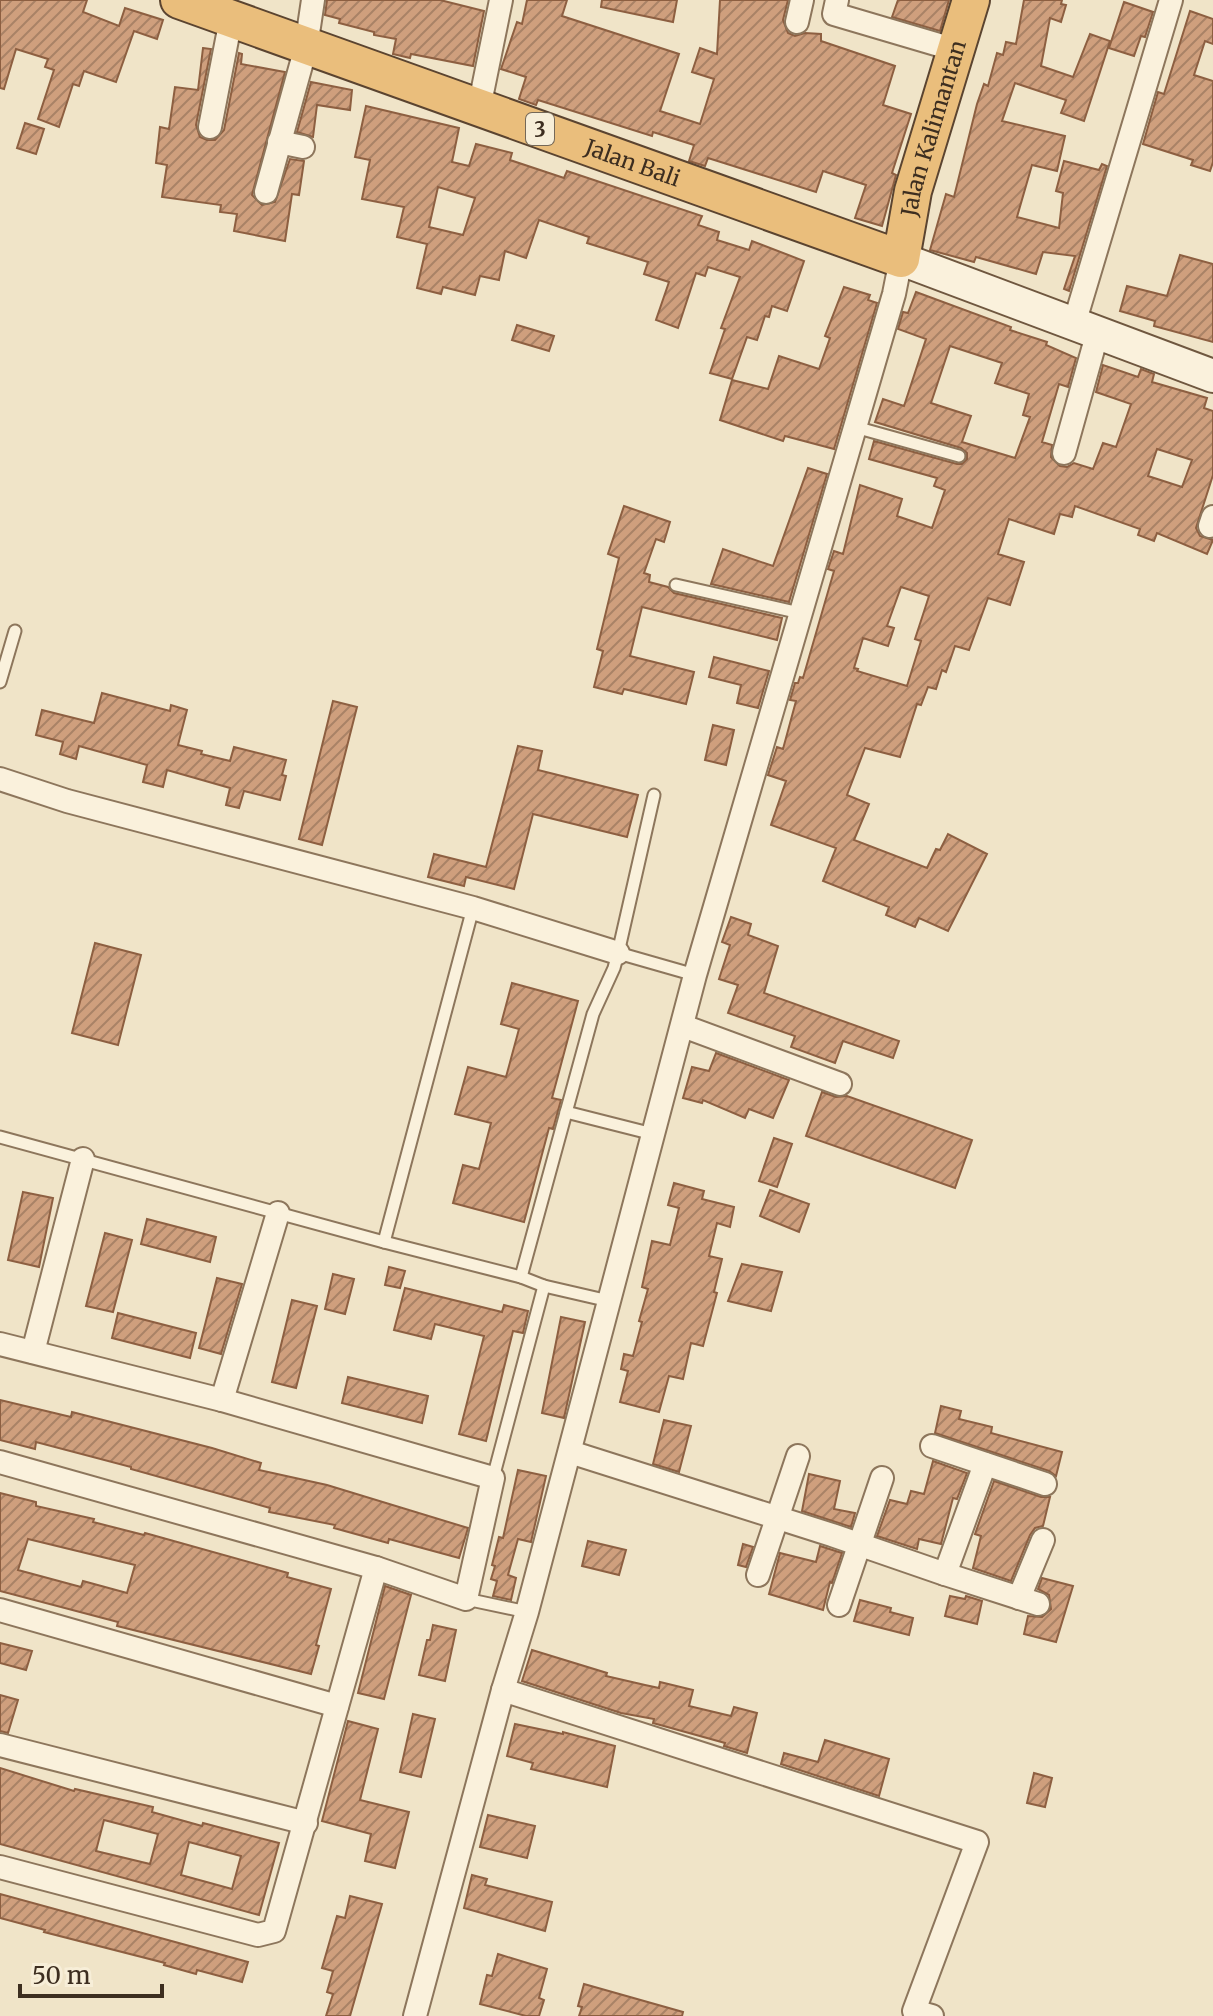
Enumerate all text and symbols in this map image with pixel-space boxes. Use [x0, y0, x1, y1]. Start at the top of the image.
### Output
street label: Jalan Kalimantan [895, 36, 972, 219]
road number: 3 [526, 113, 554, 145]
street label: Jalan Bali [580, 132, 684, 193]
scale bar [20, 1948, 162, 1998]
text: 50 m [32, 1960, 91, 1991]

